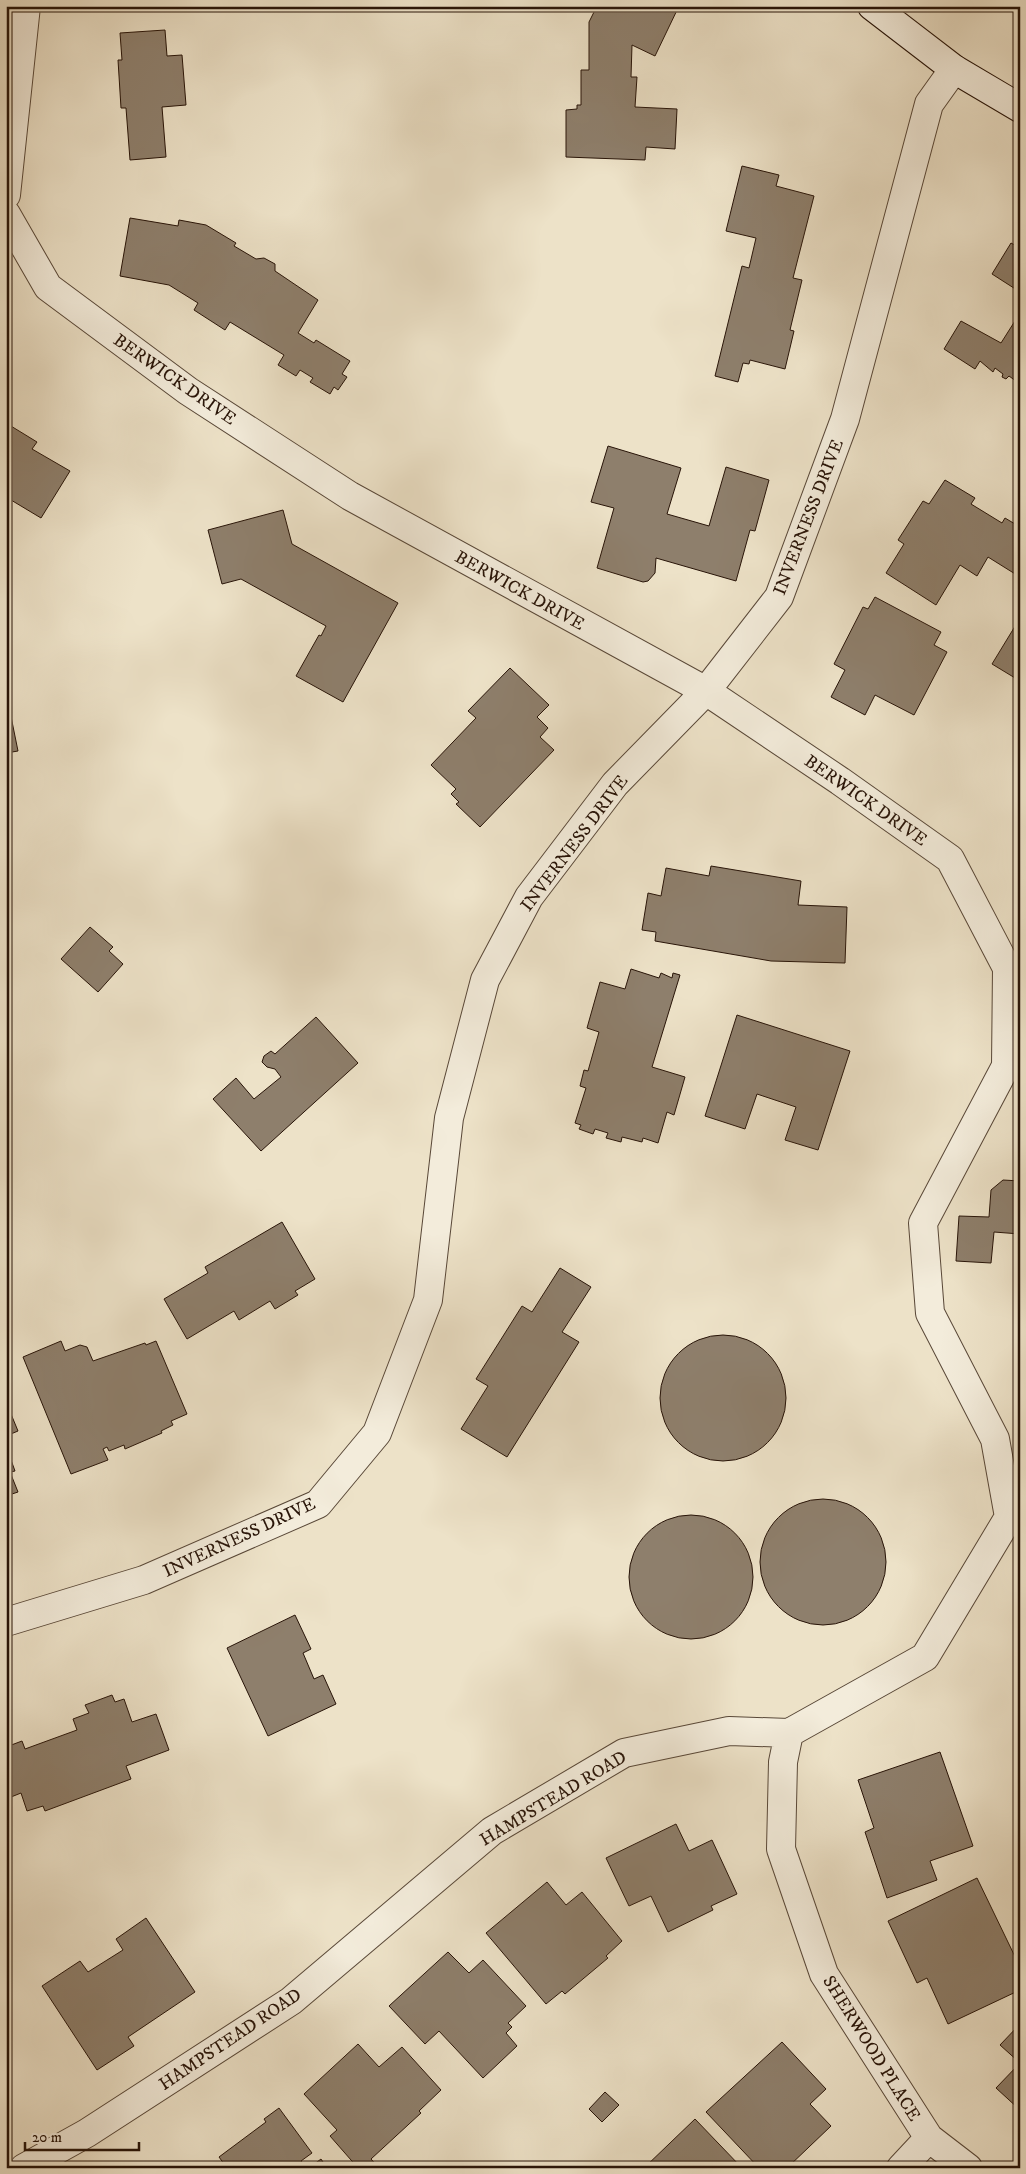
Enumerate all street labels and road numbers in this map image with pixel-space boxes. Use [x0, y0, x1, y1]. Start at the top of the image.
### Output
street label: BERWICK DRIVE [109, 329, 240, 430]
street label: INVERNESS DRIVE [769, 436, 849, 598]
street label: BERWICK DRIVE [451, 546, 588, 636]
street label: BERWICK DRIVE [800, 750, 931, 851]
street label: INVERNESS DRIVE [516, 771, 633, 916]
street label: INVERNESS DRIVE [160, 1493, 319, 1583]
street label: HAMPSTEAD ROAD [476, 1746, 631, 1851]
street label: SHERWOOD PLACE [817, 1972, 925, 2126]
street label: HAMPSTEAD ROAD [155, 1984, 306, 2096]

